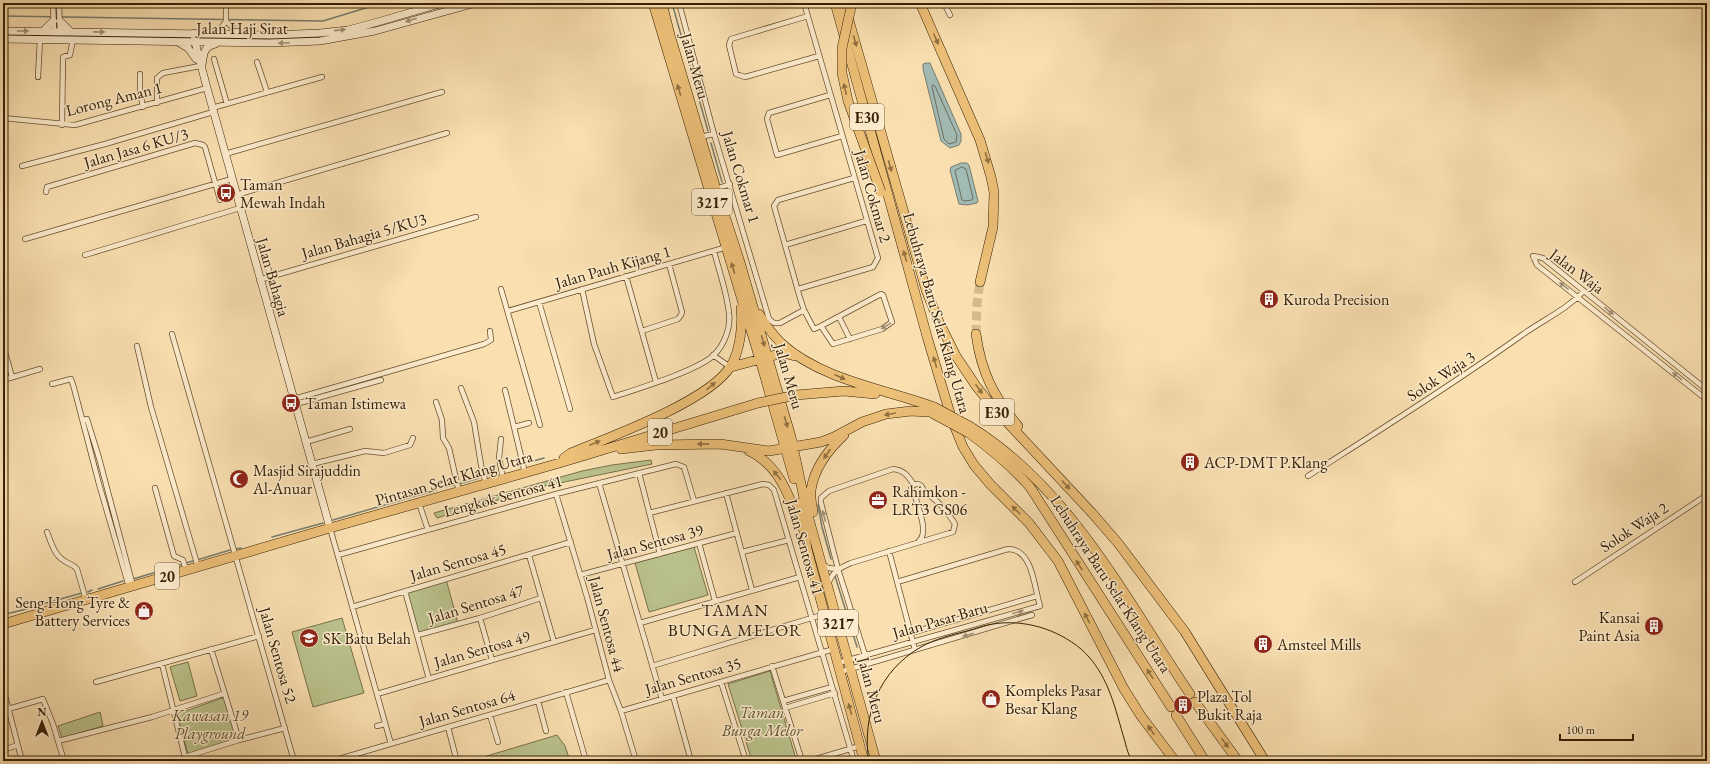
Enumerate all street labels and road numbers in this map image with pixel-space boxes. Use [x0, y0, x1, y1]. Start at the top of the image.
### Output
street label: Jalan Haji Sirat [194, 18, 288, 39]
street label: Jalan Meru [675, 29, 715, 102]
street label: Lorong Aman 1 [64, 77, 164, 121]
road number: E30 [850, 104, 884, 130]
street label: Jalan Jasa 6 KU/3 [79, 123, 191, 174]
street label: Jalan Cokmar 1 [716, 126, 765, 226]
street label: Jalan Cokmar 2 [849, 145, 896, 245]
road number: 3217 [692, 189, 732, 215]
street label: Jalan Bahagia 5/KU3 [297, 208, 429, 264]
street label: Lebuhraya Baru Selat Klang Utara [898, 210, 976, 416]
street label: Jalan Bahagia [251, 233, 294, 320]
street label: Jalan Pauh Kijang 1 [551, 240, 673, 294]
street label: Jalan Waja [1544, 242, 1609, 299]
street label: Jalan Meru [769, 339, 809, 412]
street label: Solok Waja 3 [1403, 346, 1479, 406]
road number: E30 [980, 399, 1014, 425]
road number: 20 [648, 419, 672, 445]
street label: Pintasan Selat Klang Utara [373, 445, 536, 511]
street label: Lengkok Sentosa 41 [441, 470, 565, 522]
street label: Lebuhraya Baru Selat Klang Utara [1046, 491, 1177, 677]
street label: Jalan Sentosa 41 [781, 495, 829, 597]
street label: Solok Waja 2 [1596, 497, 1672, 557]
street label: Jalan Sentosa 39 [603, 519, 706, 565]
street label: Jalan Sentosa 45 [406, 538, 508, 586]
road number: 20 [155, 563, 179, 589]
street label: Jalan Sentosa 44 [584, 572, 630, 675]
street label: Jalan Sentosa 47 [424, 579, 527, 629]
street label: Jalan Pasar Baru [888, 596, 990, 644]
street label: Jalan Sentosa 52 [254, 603, 302, 706]
road number: 3217 [818, 610, 858, 636]
street label: Jalan Sentosa 49 [430, 625, 533, 673]
street label: Jalan Sentosa 35 [641, 652, 743, 700]
street label: Jalan Meru [853, 653, 891, 726]
street label: Jalan Sentosa 64 [415, 684, 518, 732]

